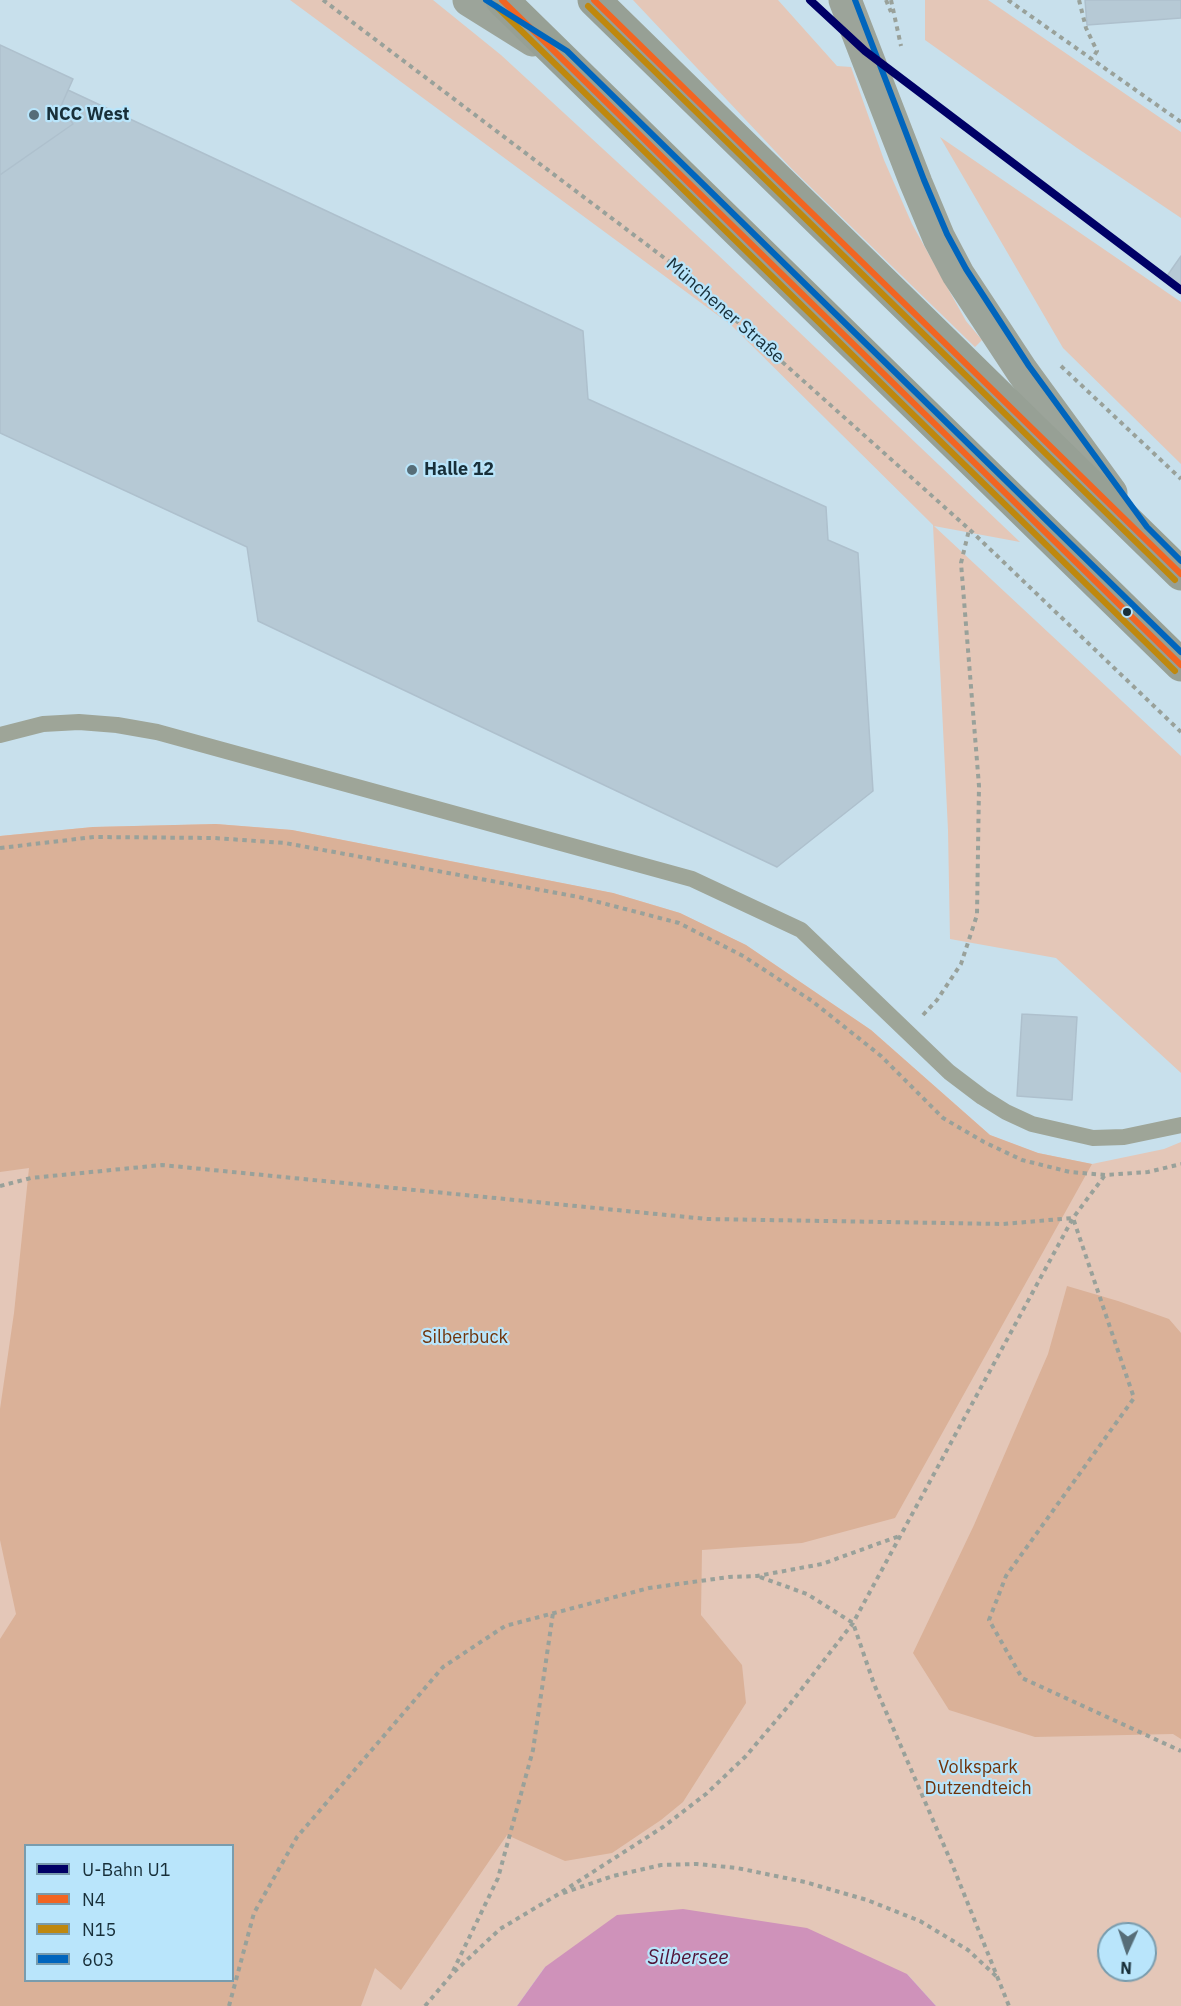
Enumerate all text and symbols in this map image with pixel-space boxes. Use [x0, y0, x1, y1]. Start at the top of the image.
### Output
place label: NCC West [46, 104, 129, 126]
marker: NCC West [27, 108, 41, 122]
street label: Münchener Straße [661, 254, 789, 368]
place label: Halle 12 [424, 459, 494, 481]
marker: Halle 12 [405, 463, 419, 477]
unlabelled marker [1121, 606, 1133, 618]
park label: Silberbuck [422, 1327, 508, 1349]
park label: Volkspark Dutzendteich [924, 1757, 1032, 1800]
legend [24, 1844, 234, 1982]
text: U-Bahn U1 [82, 1858, 170, 1881]
text: N4 [82, 1888, 106, 1911]
text: N15 [82, 1918, 116, 1941]
north arrow [1097, 1922, 1157, 1982]
water label: Silbersee [648, 1946, 728, 1970]
text: 603 [82, 1948, 114, 1971]
text: N [1120, 1958, 1132, 1978]

